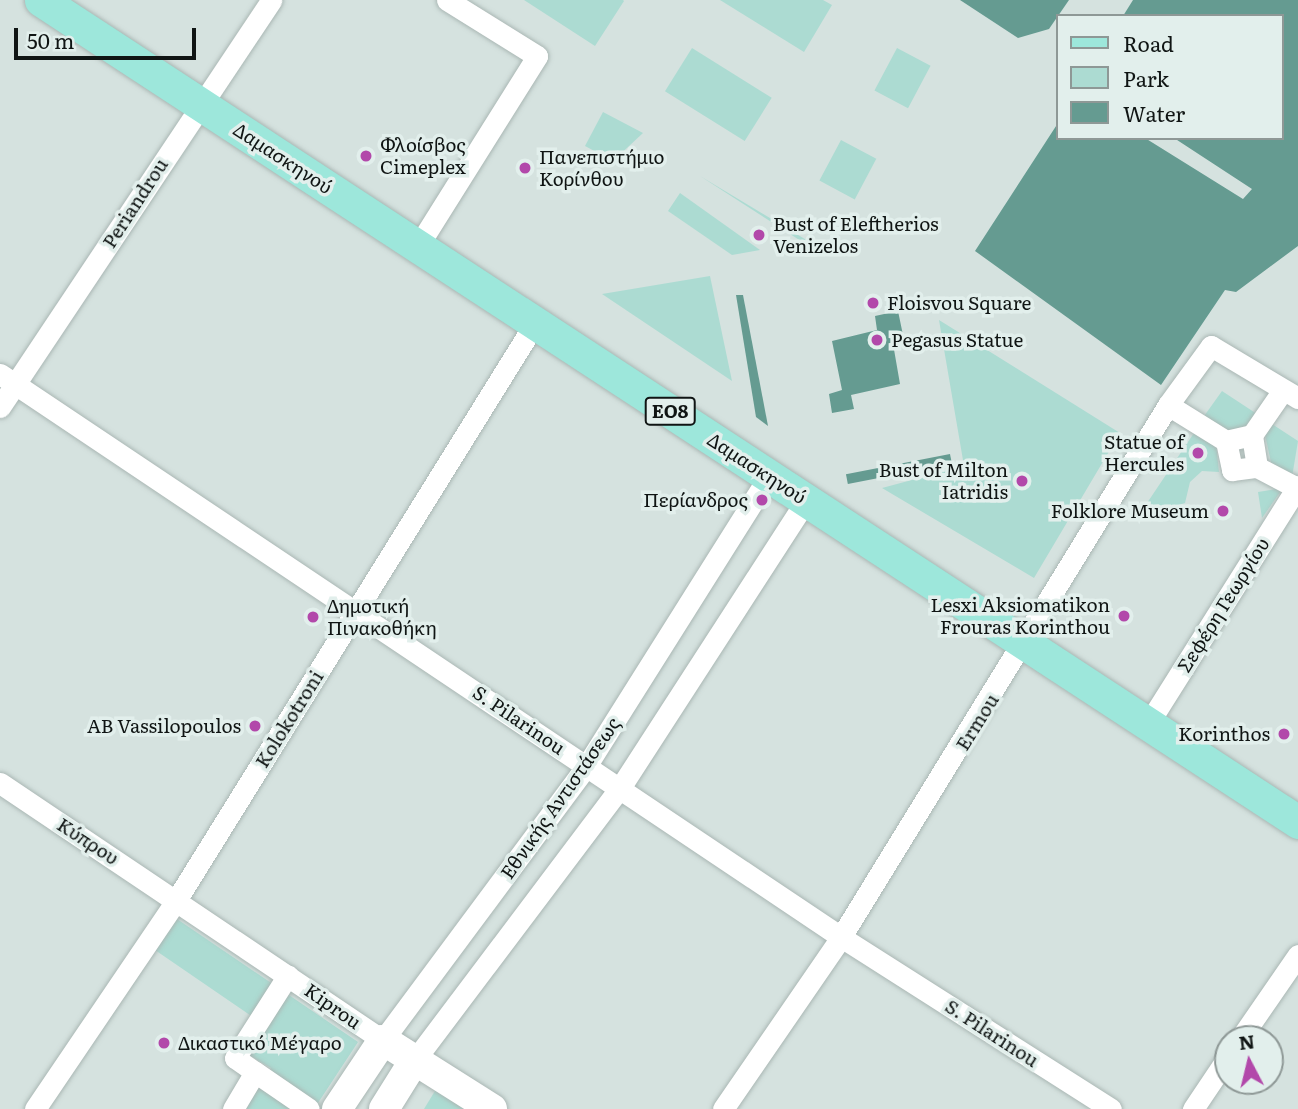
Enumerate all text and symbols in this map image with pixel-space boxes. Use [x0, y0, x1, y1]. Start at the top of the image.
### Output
scale bar [18, 14, 200, 58]
legend [1056, 14, 1284, 140]
text: 50 m [27, 24, 74, 55]
text: Road [1123, 27, 1174, 58]
text: Park [1123, 62, 1169, 93]
text: Water [1123, 97, 1185, 128]
street label: Δαμασκηνού [229, 118, 337, 198]
place label: Φλοίσβος Cimeplex [380, 134, 466, 178]
place label: Πανεπιστήμιο Κορίνθου [539, 146, 664, 190]
marker: Φλοίσβος Cimeplex [358, 148, 374, 164]
street label: Periandrou [98, 154, 172, 252]
marker: Πανεπιστήμιο Κορίνθου [517, 160, 533, 176]
place label: Bust of Eleftherios Venizelos [773, 213, 939, 257]
marker: Bust of Eleftherios Venizelos [751, 227, 767, 243]
place label: Floisvou Square [887, 292, 1031, 314]
marker: Floisvou Square [865, 295, 881, 311]
place label: Pegasus Statue [891, 329, 1023, 351]
marker: Pegasus Statue [869, 332, 885, 348]
road number: ΕΟ8 [644, 396, 696, 426]
street label: Δαμασκηνού [703, 428, 811, 508]
place label: Statue of Hercules [1104, 431, 1184, 475]
marker: Statue of Hercules [1190, 445, 1206, 461]
place label: Bust of Milton Iatridis [879, 459, 1008, 503]
marker: Bust of Milton Iatridis [1014, 473, 1030, 489]
place label: Περίανδρος [643, 489, 748, 511]
marker: Περίανδρος [754, 492, 770, 508]
place label: Folklore Museum [1051, 500, 1209, 522]
marker: Folklore Museum [1215, 503, 1231, 519]
street label: Σεφέρη Γεωργίου [1172, 533, 1274, 677]
place label: Lesxi Aksiomatikon Frouras Korinthou [930, 594, 1110, 638]
place label: Δημοτική Πινακοθήκη [327, 595, 437, 639]
marker: Lesxi Aksiomatikon Frouras Korinthou [1116, 608, 1132, 624]
marker: Δημοτική Πινακοθήκη [305, 609, 321, 625]
street label: Kolokotroni [250, 666, 328, 772]
street label: S. Pilarinou [468, 681, 570, 759]
street label: Ermou [951, 689, 1003, 755]
street label: Εθνικής Αντιστάσεως [496, 713, 624, 883]
place label: AB Vassilopoulos [87, 715, 241, 737]
marker: AB Vassilopoulos [247, 718, 263, 734]
place label: Korinthos [1178, 723, 1270, 745]
marker: Korinthos [1276, 726, 1292, 742]
street label: Κύπρου [53, 813, 123, 869]
street label: Kiprou [300, 978, 366, 1034]
street label: S. Pilarinou [941, 994, 1043, 1072]
north arrow [1214, 1025, 1284, 1095]
text: N [1237, 1026, 1256, 1056]
place label: Δικαστικό Μέγαρο [178, 1032, 342, 1054]
marker: Δικαστικό Μέγαρο [156, 1035, 172, 1051]

